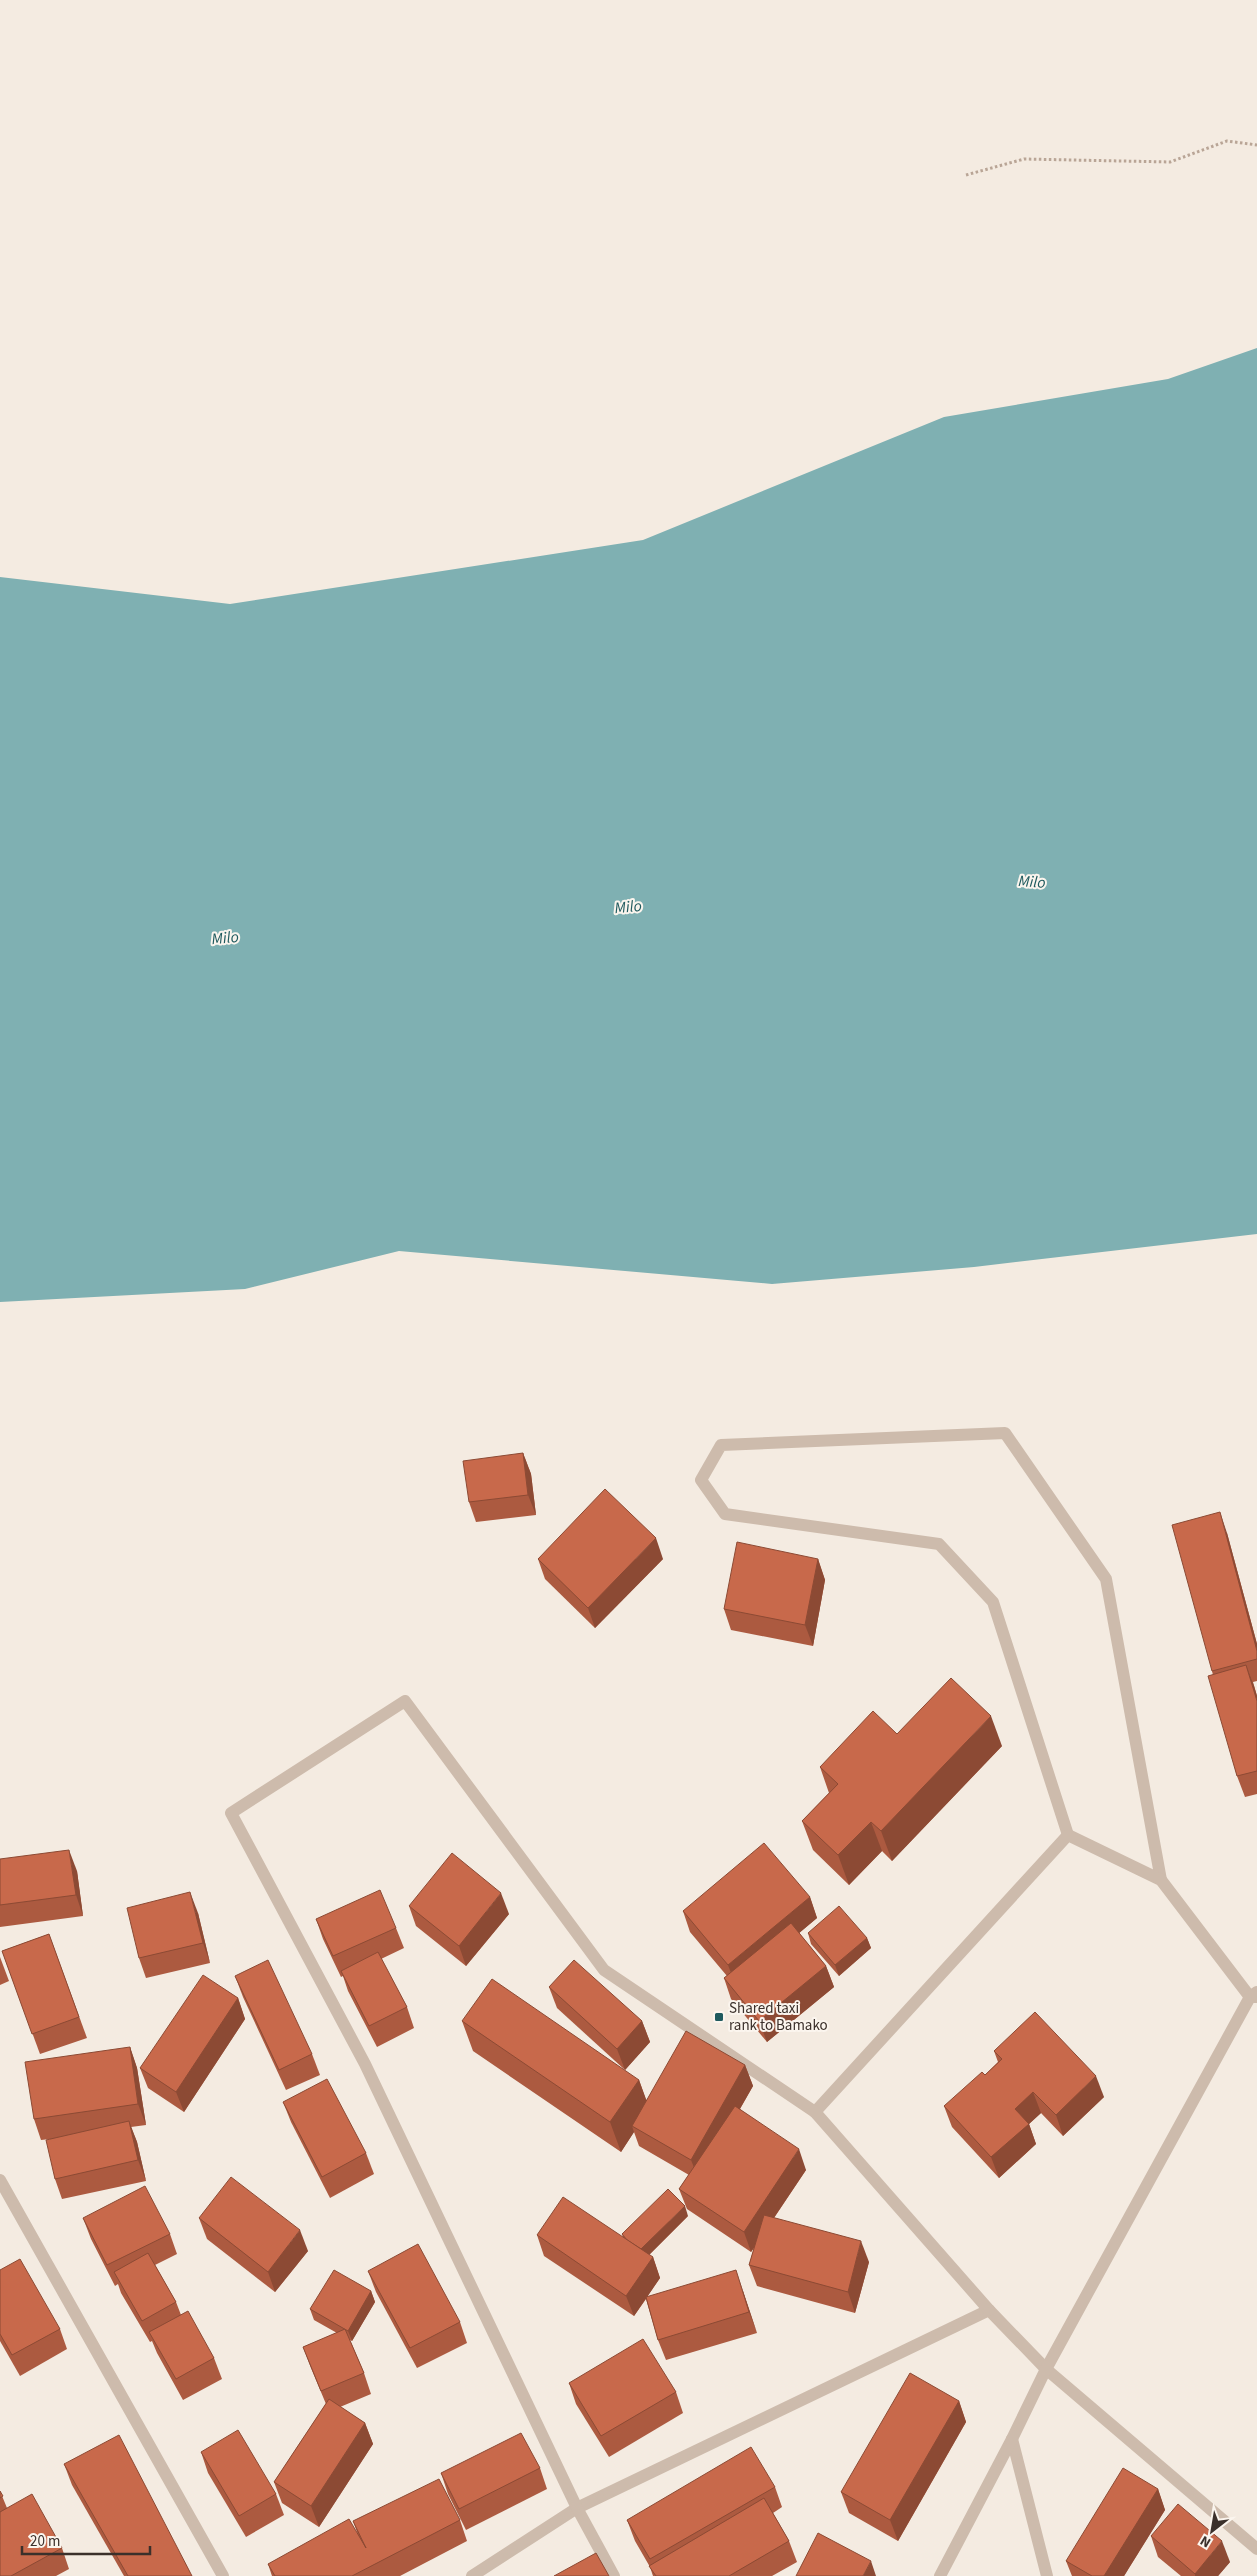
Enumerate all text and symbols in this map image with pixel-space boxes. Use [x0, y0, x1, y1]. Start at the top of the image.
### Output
water label: Milo [1018, 870, 1046, 894]
water label: Milo [614, 895, 643, 919]
water label: Milo [211, 926, 240, 950]
place label: Shared taxi rank to Bamako [729, 1998, 828, 2036]
marker: Shared taxi rank to Bamako [713, 2011, 725, 2023]
north arrow [1187, 2506, 1237, 2556]
scale bar [22, 2524, 150, 2556]
text: N [1197, 2530, 1215, 2552]
text: 20 m [30, 2531, 60, 2552]

